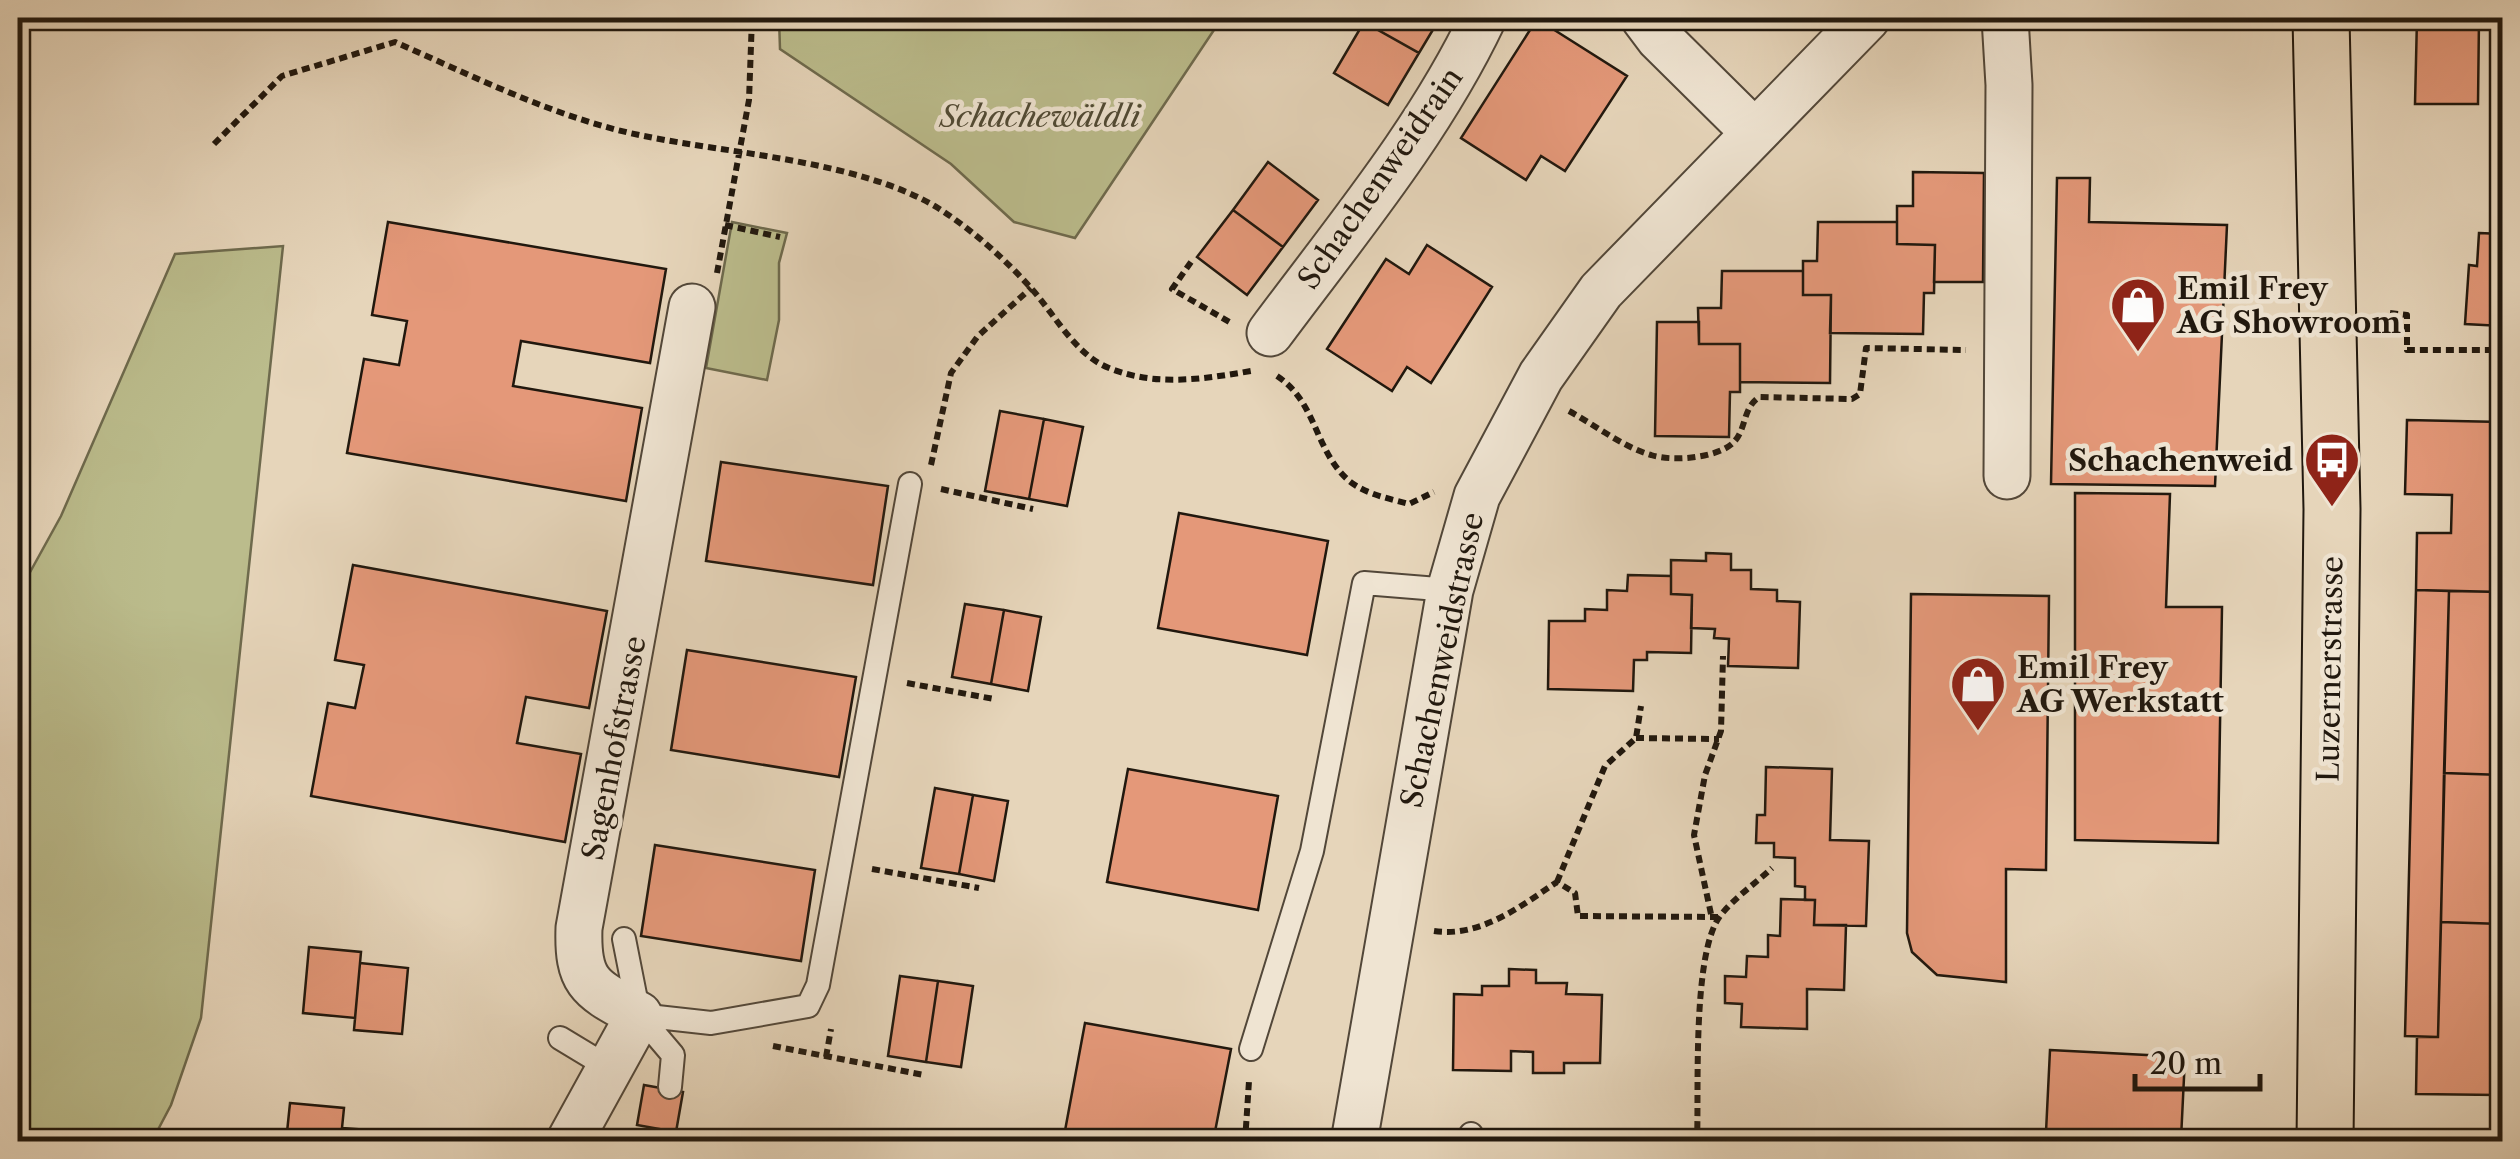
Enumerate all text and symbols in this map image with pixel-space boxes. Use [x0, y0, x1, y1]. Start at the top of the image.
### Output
street label: Schachenweidrain [1290, 60, 1470, 296]
park label: Schachewäldli [938, 98, 1142, 135]
place label: Emil Frey AG Showroom [2176, 270, 2401, 341]
shop icon: Emil Frey AG Showroom [2108, 275, 2168, 354]
bus stop icon: Schachenweid [2302, 430, 2362, 509]
place label: Schachenweid [2068, 442, 2293, 479]
street label: Schachenweidstrasse [1393, 509, 1491, 811]
street label: Luzernerstrasse [2310, 556, 2350, 782]
street label: Sagenhofstrasse [574, 633, 654, 863]
place label: Emil Frey AG Werkstatt [2016, 649, 2224, 720]
shop icon: Emil Frey AG Werkstatt [1948, 654, 2008, 733]
scale bar [2135, 1029, 2260, 1091]
text: 20 m [2150, 1045, 2222, 1082]

